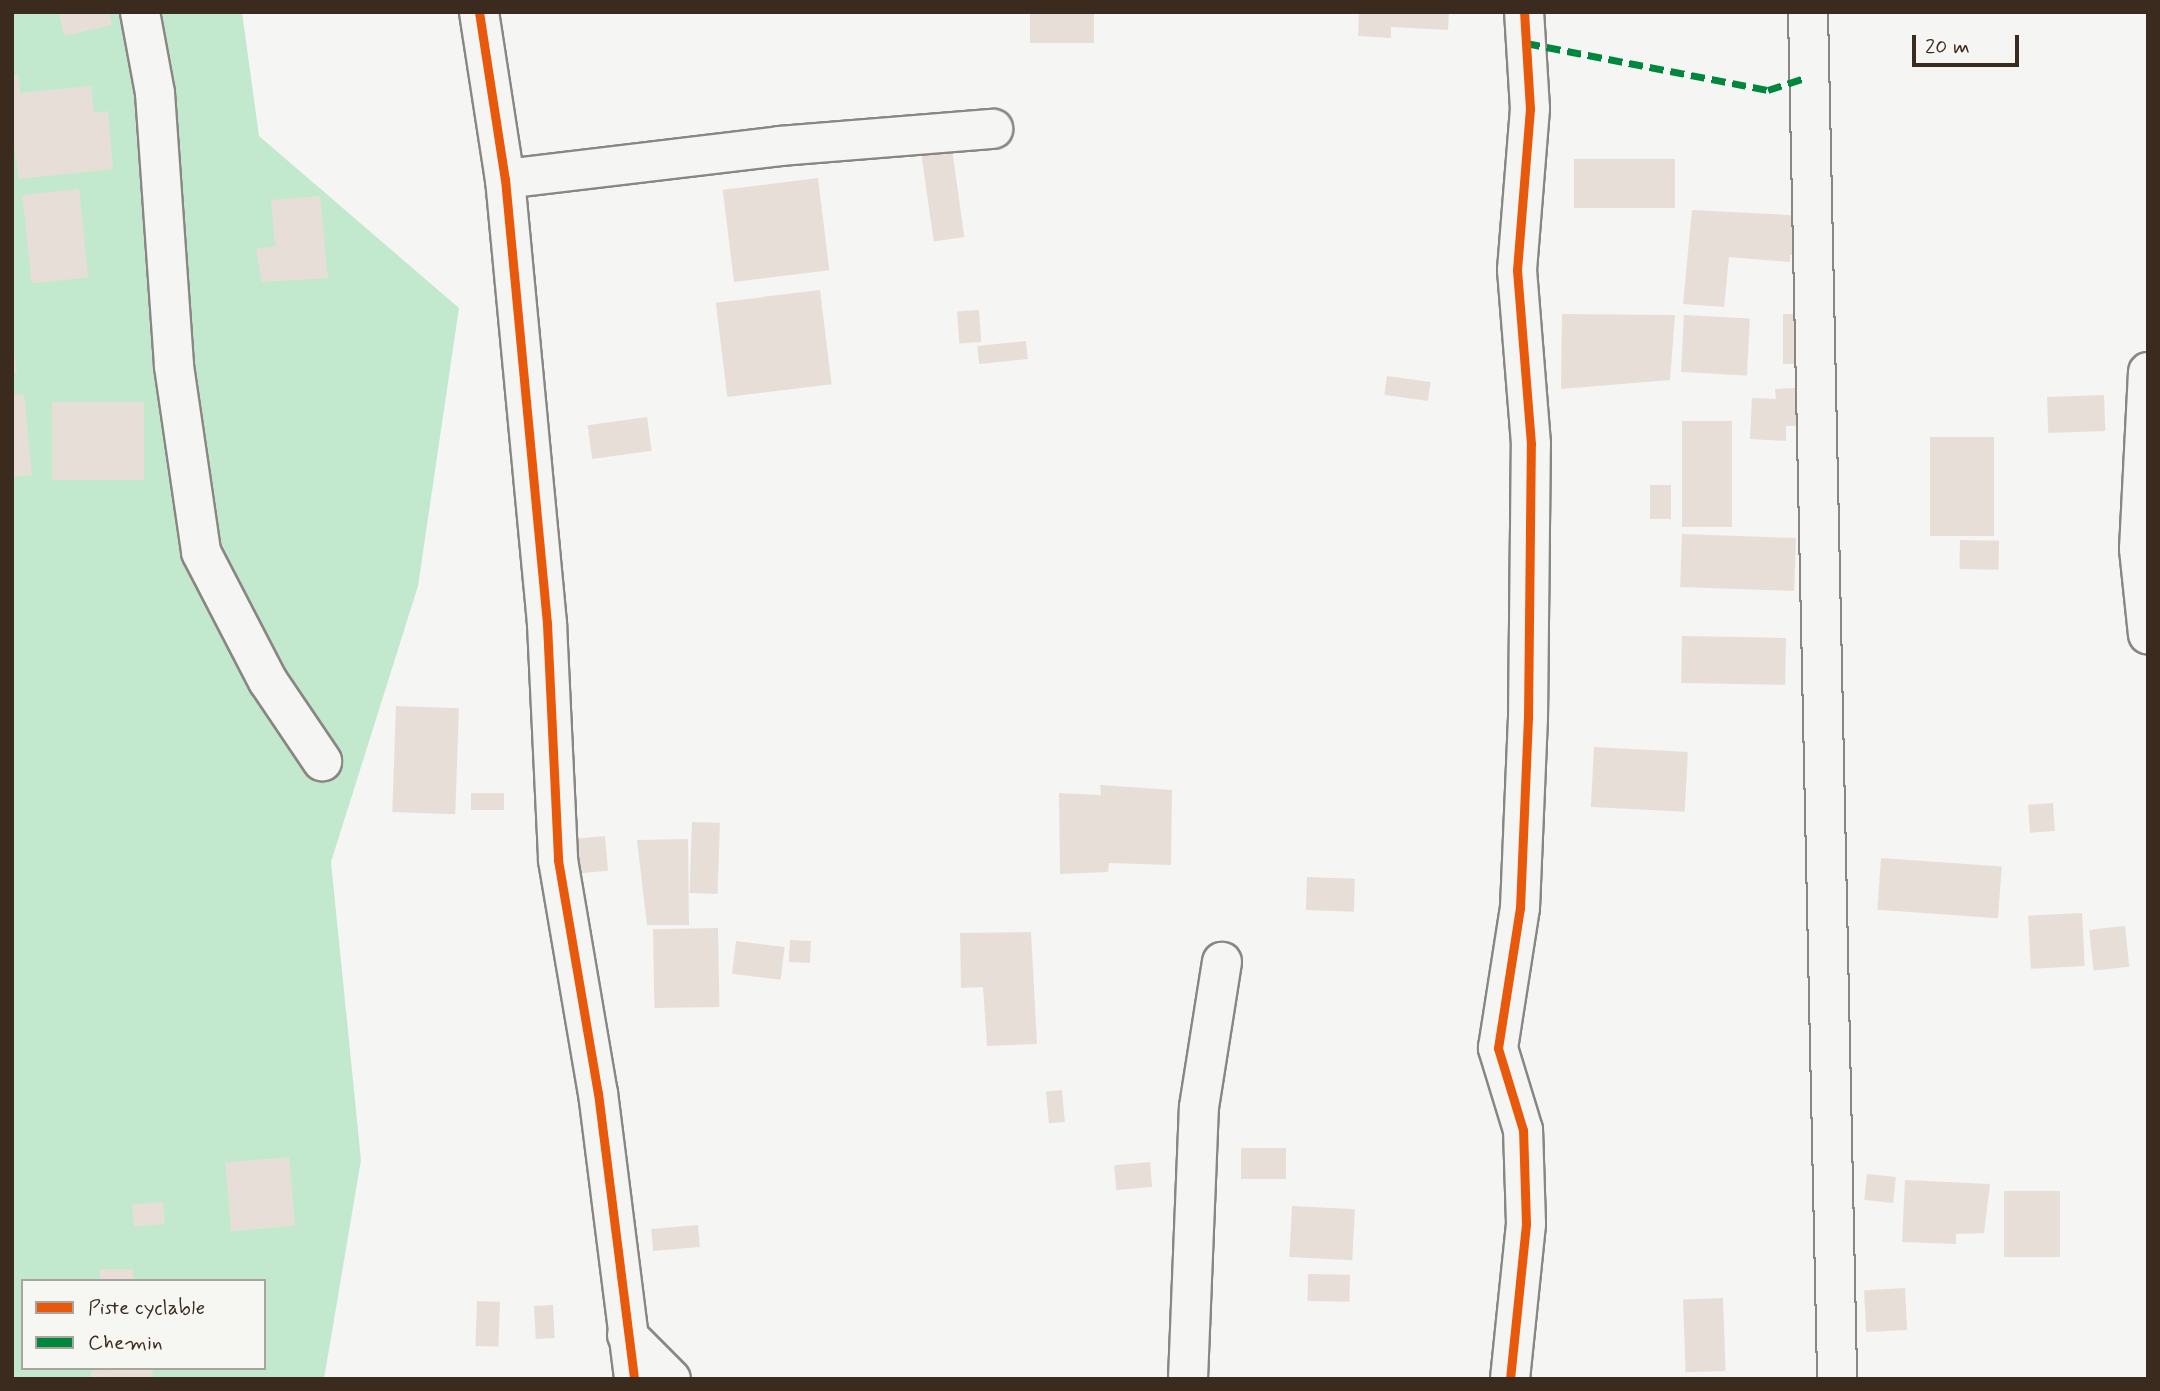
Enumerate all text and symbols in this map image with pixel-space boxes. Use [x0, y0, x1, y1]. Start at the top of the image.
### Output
scale bar [1915, 21, 2022, 65]
text: 20 m [1925, 33, 1970, 61]
legend [21, 1279, 266, 1370]
text: Piste cyclable [88, 1294, 205, 1322]
text: Chemin [88, 1329, 162, 1357]

